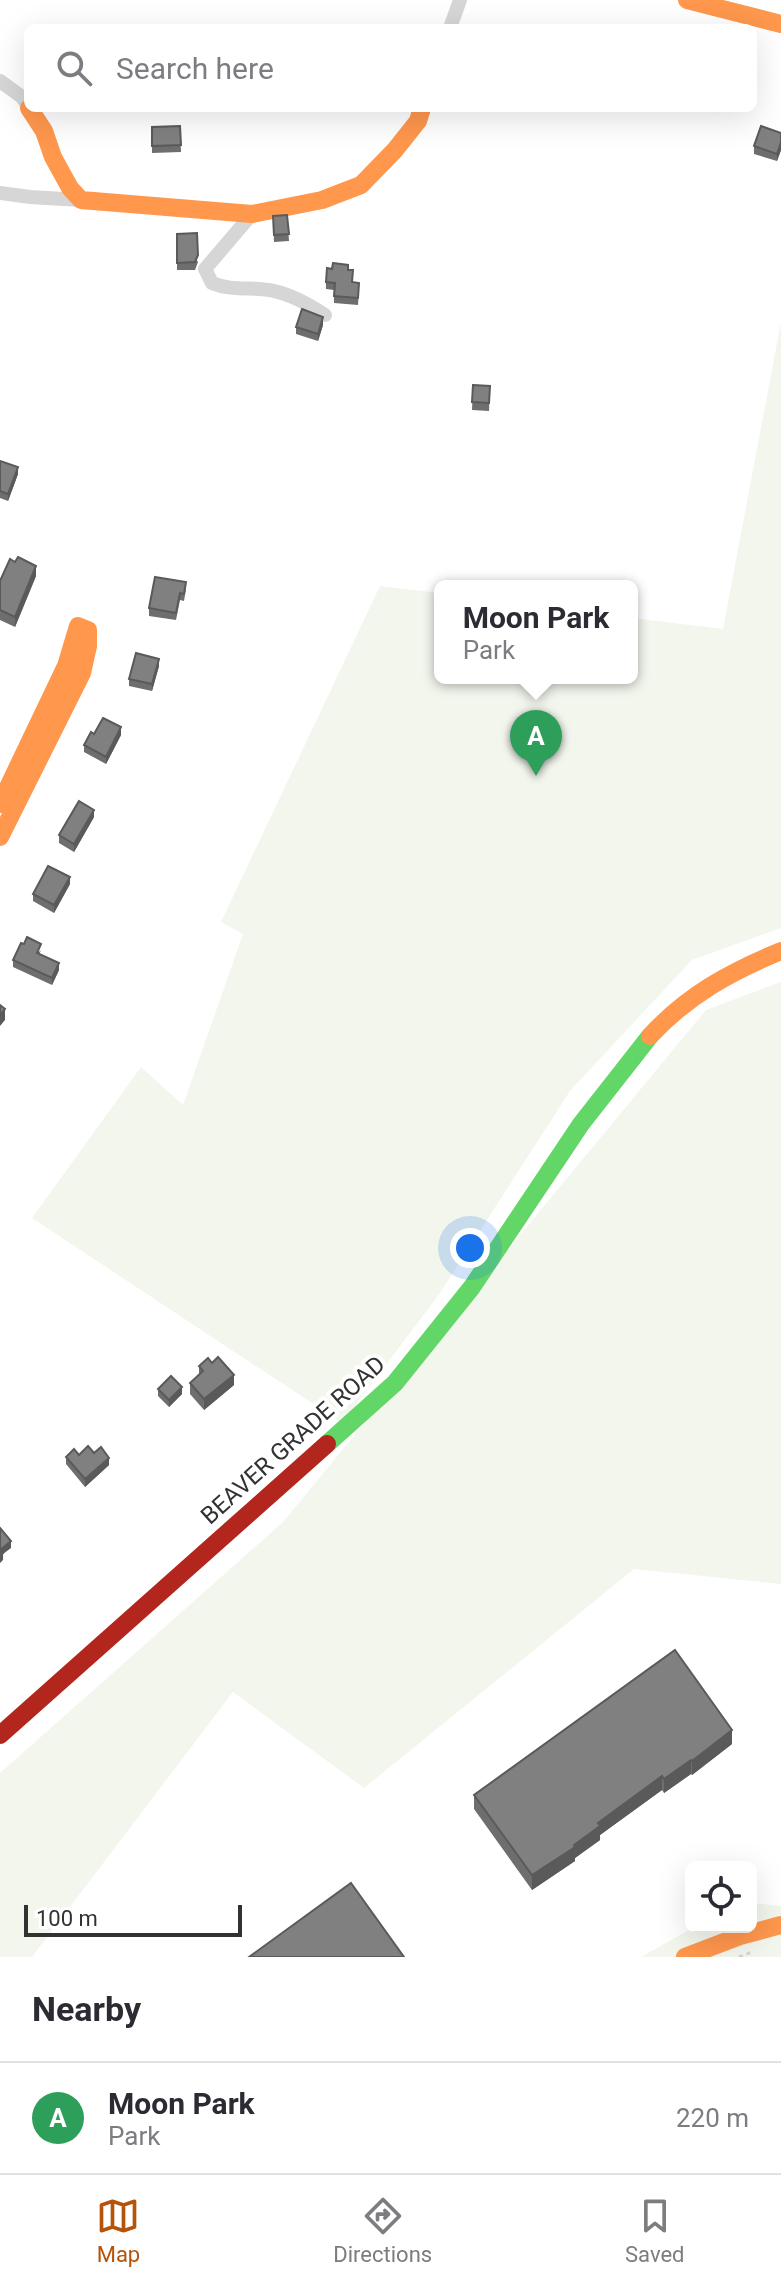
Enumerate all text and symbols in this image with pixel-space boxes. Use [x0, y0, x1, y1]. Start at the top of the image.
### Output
search box [24, 24, 757, 112]
icon: search [52, 46, 96, 90]
text: Search here [116, 51, 274, 86]
popup [434, 580, 638, 684]
text: Moon Park [463, 600, 609, 635]
text: Park [463, 635, 515, 665]
pin: A [510, 710, 562, 776]
your location [450, 1228, 490, 1268]
street label: BEAVER GRADE ROAD [195, 1350, 391, 1530]
map controls [685, 1861, 757, 1933]
button: locate [685, 1861, 757, 1933]
scale bar [24, 1901, 242, 1937]
text: 100 m [36, 1906, 98, 1931]
text: Nearby [32, 1989, 141, 2029]
text: Moon Park [108, 2086, 255, 2121]
text: A [49, 2103, 67, 2133]
text: 220 m [676, 2103, 749, 2133]
text: Park [108, 2121, 160, 2151]
tab: Map [96, 2194, 140, 2267]
tab: Directions [333, 2194, 432, 2267]
tab: Saved [625, 2194, 685, 2267]

